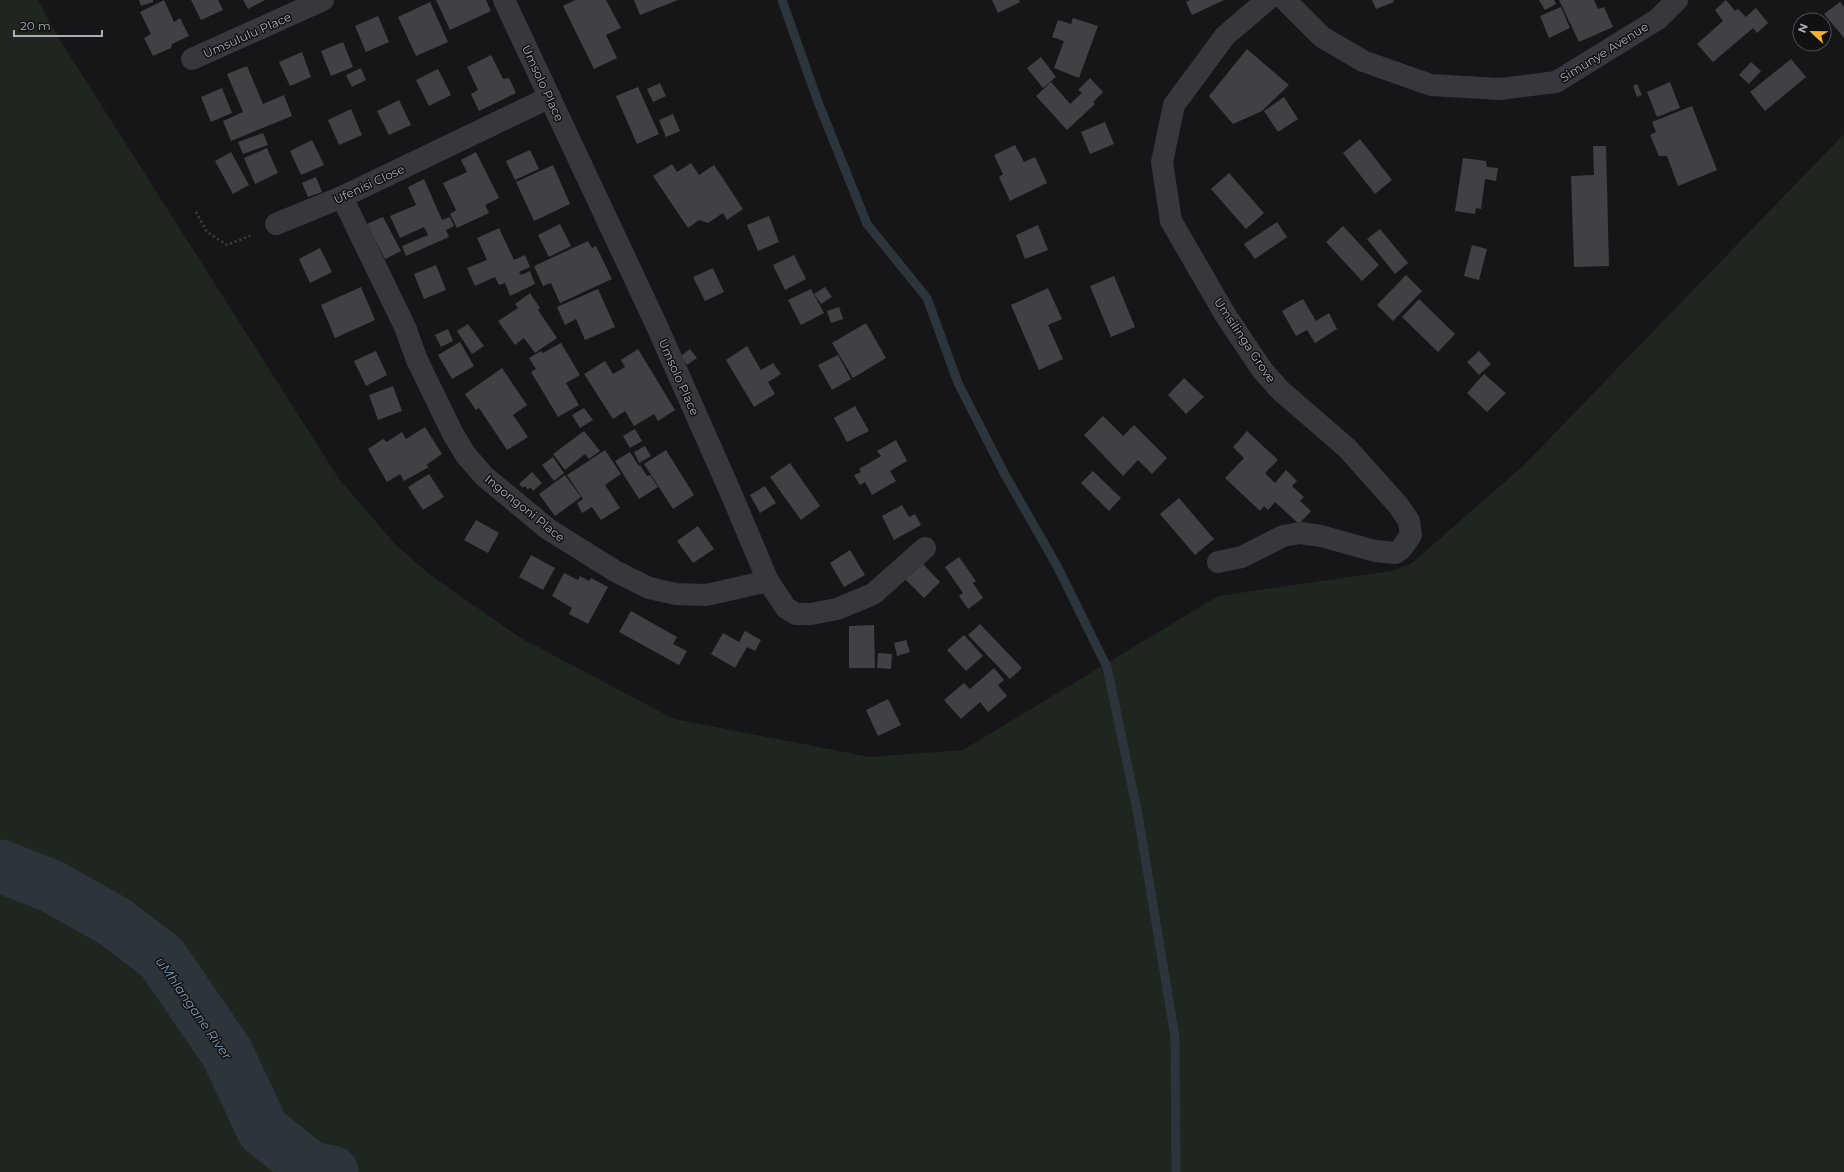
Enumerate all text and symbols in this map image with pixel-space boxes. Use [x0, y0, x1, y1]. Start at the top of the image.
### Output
street label: Umsululu Place [201, 9, 293, 61]
scale bar [14, 12, 102, 38]
north arrow [1792, 12, 1832, 52]
text: 20 m [20, 18, 51, 33]
street label: Simunye Avenue [1557, 19, 1651, 85]
text: N [1795, 22, 1811, 35]
street label: Umsolo Place [519, 43, 567, 123]
street label: Ufenisi Close [331, 161, 407, 207]
street label: Umsilinga Grove [1211, 295, 1279, 385]
street label: Umsolo Place [655, 336, 703, 418]
street label: Ingongoni Place [482, 471, 568, 545]
water label: uMhlangane River [153, 954, 236, 1063]

